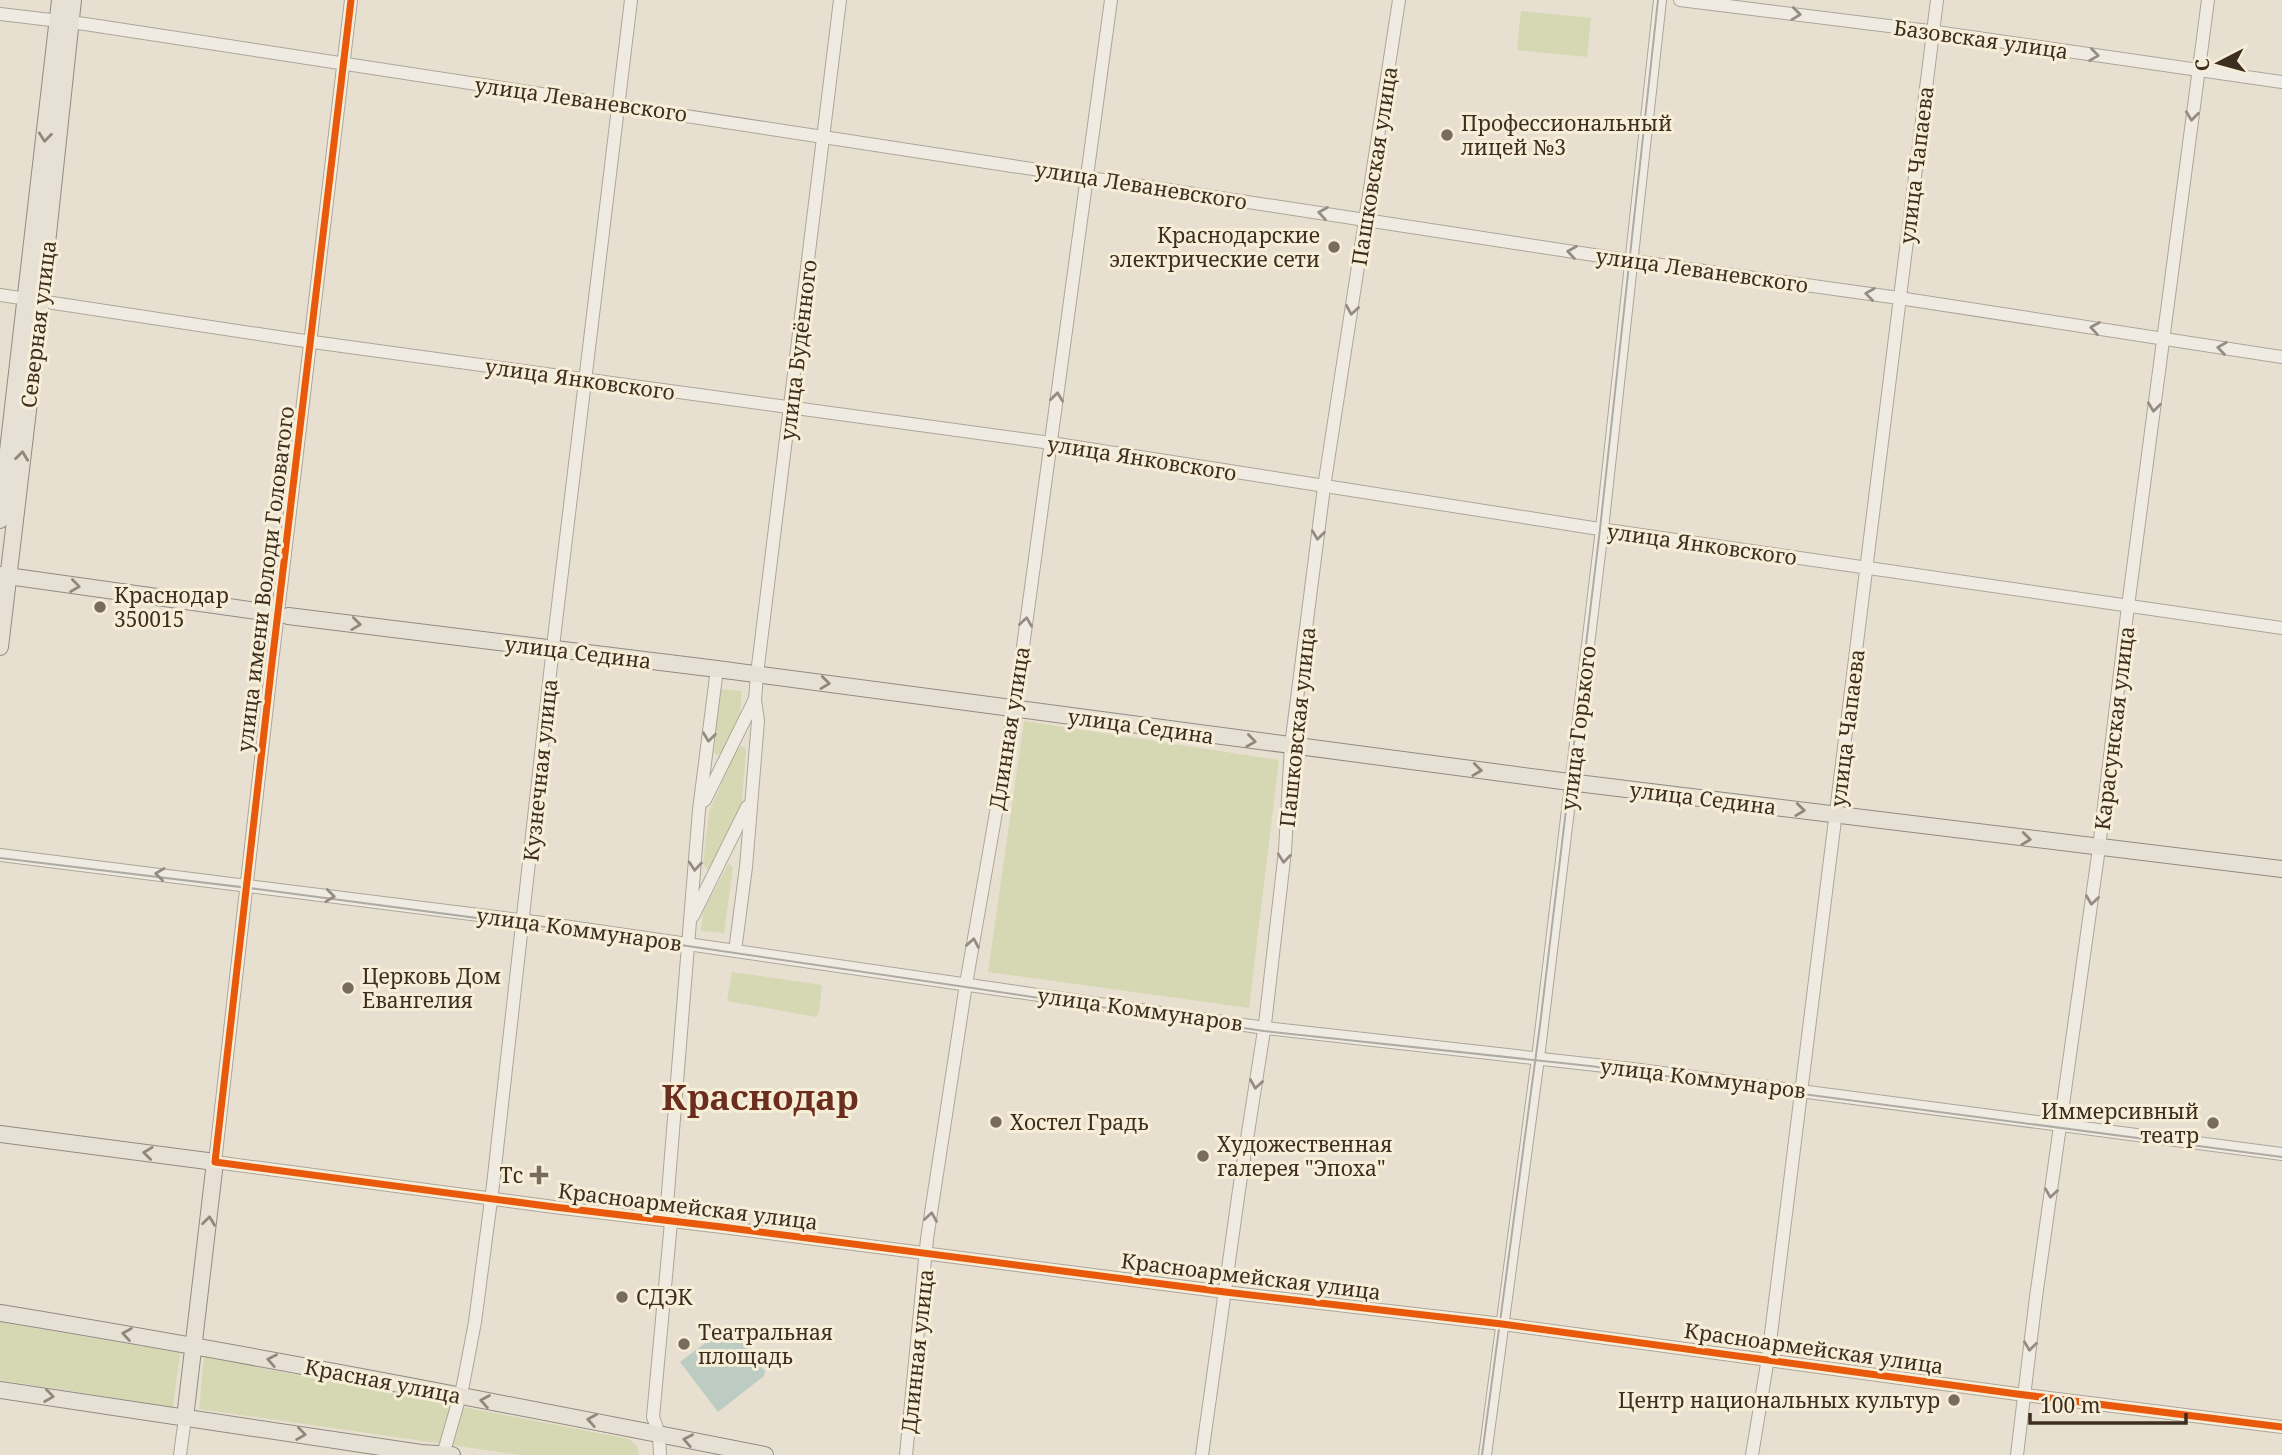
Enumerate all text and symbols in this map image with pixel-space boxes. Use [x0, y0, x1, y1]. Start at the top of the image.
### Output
one-way arrow [1790, 7, 1802, 22]
street label: Базовская улица [1892, 13, 2070, 65]
north arrow [2184, 28, 2254, 98]
one-way arrow [2088, 47, 2100, 62]
text: С [2189, 57, 2216, 72]
street label: Пашковская улица [1344, 64, 1404, 268]
street label: улица Леваневского [473, 70, 689, 128]
street label: улица Чапаева [1892, 84, 1940, 246]
place label: Профессиональный лицей №3 [1461, 109, 1672, 161]
one-way arrow [2185, 110, 2200, 122]
marker: Профессиональный лицей №3 [1439, 127, 1455, 143]
one-way arrow [37, 131, 52, 143]
street label: улица Леваневского [1033, 154, 1249, 216]
one-way arrow [1317, 206, 1329, 221]
place label: Краснодарские электрические сети [1109, 221, 1320, 273]
street label: Северная улица [14, 239, 62, 409]
marker: Краснодарские электрические сети [1326, 239, 1342, 255]
street label: улица Леваневского [1594, 241, 1810, 299]
one-way arrow [1566, 245, 1578, 260]
street label: улица Будённого [773, 258, 823, 442]
one-way arrow [1864, 286, 1876, 301]
one-way arrow [1345, 304, 1360, 316]
one-way arrow [2089, 321, 2101, 336]
one-way arrow [2216, 341, 2228, 356]
street label: улица Янковского [483, 352, 677, 406]
one-way arrow [1050, 391, 1065, 403]
one-way arrow [2146, 401, 2161, 413]
street label: улица имени Володи Головатого [230, 404, 300, 754]
street label: улица Янковского [1045, 429, 1239, 487]
one-way arrow [15, 450, 30, 462]
street label: улица Янковского [1605, 517, 1799, 571]
one-way arrow [1311, 529, 1326, 541]
one-way arrow [70, 579, 81, 594]
place label: Краснодар 350015 [114, 581, 229, 633]
marker: Краснодар 350015 [92, 599, 108, 615]
one-way arrow [1018, 616, 1033, 628]
one-way arrow [350, 617, 362, 632]
street label: Карасунская улица [2088, 624, 2140, 832]
street label: Пашковская улица [1273, 625, 1321, 829]
street label: улица Седина [503, 629, 653, 675]
street label: Длинная улица [982, 644, 1036, 812]
street label: улица Горького [1554, 644, 1602, 812]
street label: улица Чапаева [1823, 647, 1871, 809]
one-way arrow [819, 676, 831, 691]
street label: Кузнечная улица [516, 677, 564, 863]
street label: улица Седина [1066, 702, 1216, 750]
one-way arrow [701, 731, 716, 743]
one-way arrow [1246, 733, 1257, 748]
one-way arrow [1471, 763, 1483, 778]
street label: улица Седина [1628, 775, 1778, 821]
one-way arrow [1795, 802, 1806, 817]
one-way arrow [2020, 831, 2032, 846]
one-way arrow [1277, 853, 1292, 864]
one-way arrow [688, 861, 703, 872]
one-way arrow [155, 867, 166, 882]
one-way arrow [324, 888, 336, 903]
one-way arrow [2085, 894, 2100, 906]
street label: улица Коммунаров [475, 901, 683, 957]
one-way arrow [965, 937, 980, 949]
place label: Церковь Дом Евангелия [362, 962, 501, 1014]
marker: Церковь Дом Евангелия [340, 980, 356, 996]
street label: улица Коммунаров [1036, 981, 1244, 1037]
street label: улица Коммунаров [1599, 1051, 1807, 1105]
district label: Краснодар [661, 1073, 859, 1120]
one-way arrow [1249, 1078, 1264, 1090]
place label: Иммерсивный театр [2041, 1097, 2199, 1149]
place label: Хостел Градь [1010, 1108, 1149, 1136]
marker: Хостел Градь [988, 1114, 1004, 1130]
marker: Иммерсивный театр [2205, 1115, 2221, 1131]
place label: Художественная галерея "Эпоха" [1217, 1130, 1392, 1182]
one-way arrow [142, 1145, 154, 1160]
marker: Художественная галерея "Эпоха" [1195, 1148, 1211, 1164]
place label: Тс [500, 1161, 523, 1189]
marker: Тс [529, 1165, 549, 1185]
street label: Красноармейская улица [556, 1176, 820, 1236]
one-way arrow [2043, 1187, 2058, 1199]
one-way arrow [923, 1211, 938, 1222]
one-way arrow [201, 1215, 216, 1227]
street label: Красноармейская улица [1119, 1246, 1383, 1306]
street label: Длинная улица [894, 1267, 940, 1435]
place label: СДЭК [636, 1283, 693, 1311]
marker: СДЭК [614, 1289, 630, 1305]
street label: Красноармейская улица [1682, 1316, 1946, 1380]
place label: Театральная площадь [698, 1318, 833, 1370]
one-way arrow [121, 1327, 132, 1342]
marker: Театральная площадь [676, 1336, 692, 1352]
one-way arrow [2022, 1340, 2037, 1352]
street label: Красная улица [302, 1352, 464, 1410]
one-way arrow [266, 1353, 278, 1368]
scale bar [2030, 1382, 2186, 1426]
place label: Центр национальных культур [1618, 1386, 1940, 1414]
one-way arrow [43, 1389, 54, 1404]
text: 100 m [2040, 1391, 2101, 1419]
marker: Центр национальных культур [1946, 1392, 1962, 1408]
one-way arrow [479, 1394, 491, 1409]
one-way arrow [586, 1413, 598, 1428]
one-way arrow [295, 1427, 307, 1442]
one-way arrow [682, 1433, 694, 1448]

